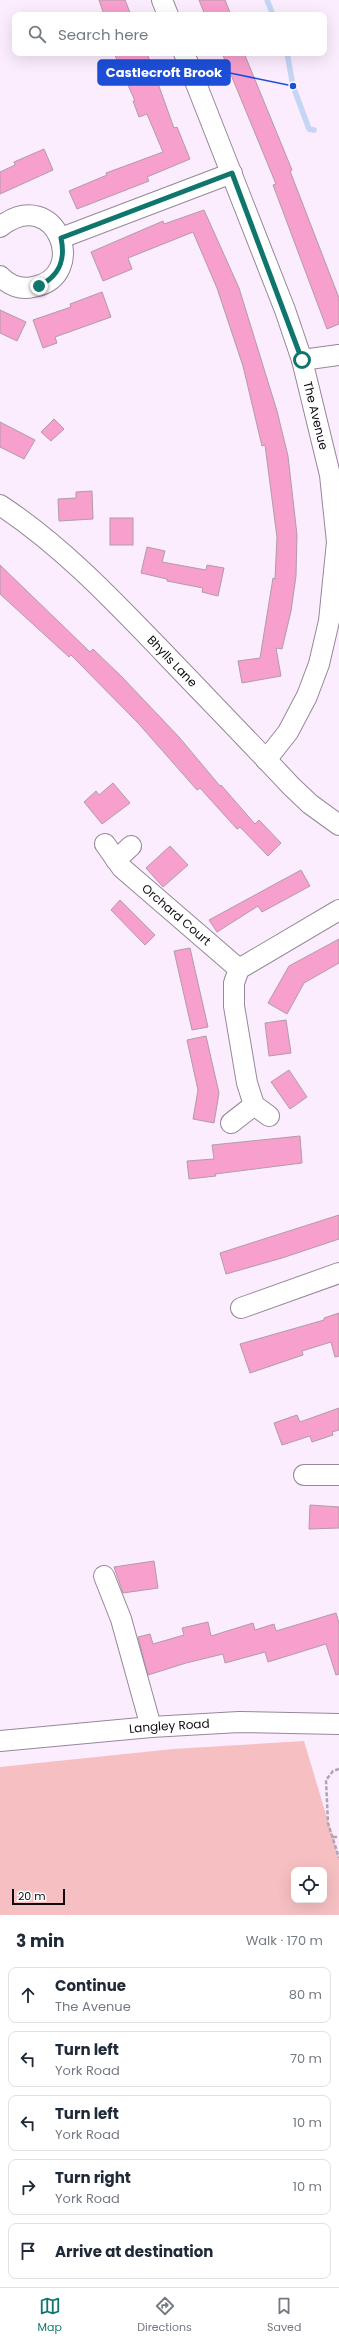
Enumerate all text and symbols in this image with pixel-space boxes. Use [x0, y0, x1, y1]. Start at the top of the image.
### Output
search box [12, 12, 327, 56]
icon: search [26, 23, 48, 45]
text: Search here [58, 24, 148, 45]
callout: Castlecroft Brook [98, 60, 230, 85]
text: Castlecroft Brook [106, 63, 222, 82]
route end [30, 277, 48, 295]
route start [293, 351, 311, 369]
street label: The Avenue [299, 379, 333, 451]
street label: Bhylls Lane [144, 632, 201, 691]
street label: Orchard Court [138, 880, 215, 949]
street label: Langley Road [128, 1715, 210, 1737]
map controls [291, 1867, 327, 1903]
button: locate [291, 1867, 327, 1903]
scale bar [12, 1887, 65, 1906]
text: 20 m [18, 1888, 46, 1904]
text: 3 min [16, 1929, 64, 1953]
text: Walk · 170 m [246, 1931, 323, 1950]
text: Continue [55, 1975, 126, 1996]
icon: ahead [17, 1984, 39, 2006]
text: 80 m [289, 1985, 322, 2004]
text: The Avenue [55, 1997, 131, 2016]
text: Turn left [55, 2039, 119, 2060]
icon: left [17, 2048, 39, 2070]
text: 70 m [290, 2049, 322, 2068]
text: York Road [55, 2061, 120, 2080]
text: Turn left [55, 2103, 119, 2124]
icon: left [17, 2112, 39, 2134]
text: 10 m [293, 2113, 322, 2132]
text: York Road [55, 2125, 120, 2144]
text: Turn right [55, 2167, 131, 2188]
icon: right [17, 2176, 39, 2198]
text: 10 m [293, 2177, 322, 2196]
text: York Road [55, 2189, 120, 2208]
icon: arrive [17, 2240, 39, 2262]
text: Arrive at destination [55, 2241, 213, 2262]
tab: Map [38, 2295, 62, 2336]
tab: Directions [137, 2295, 192, 2336]
tab: Saved [267, 2295, 301, 2336]

